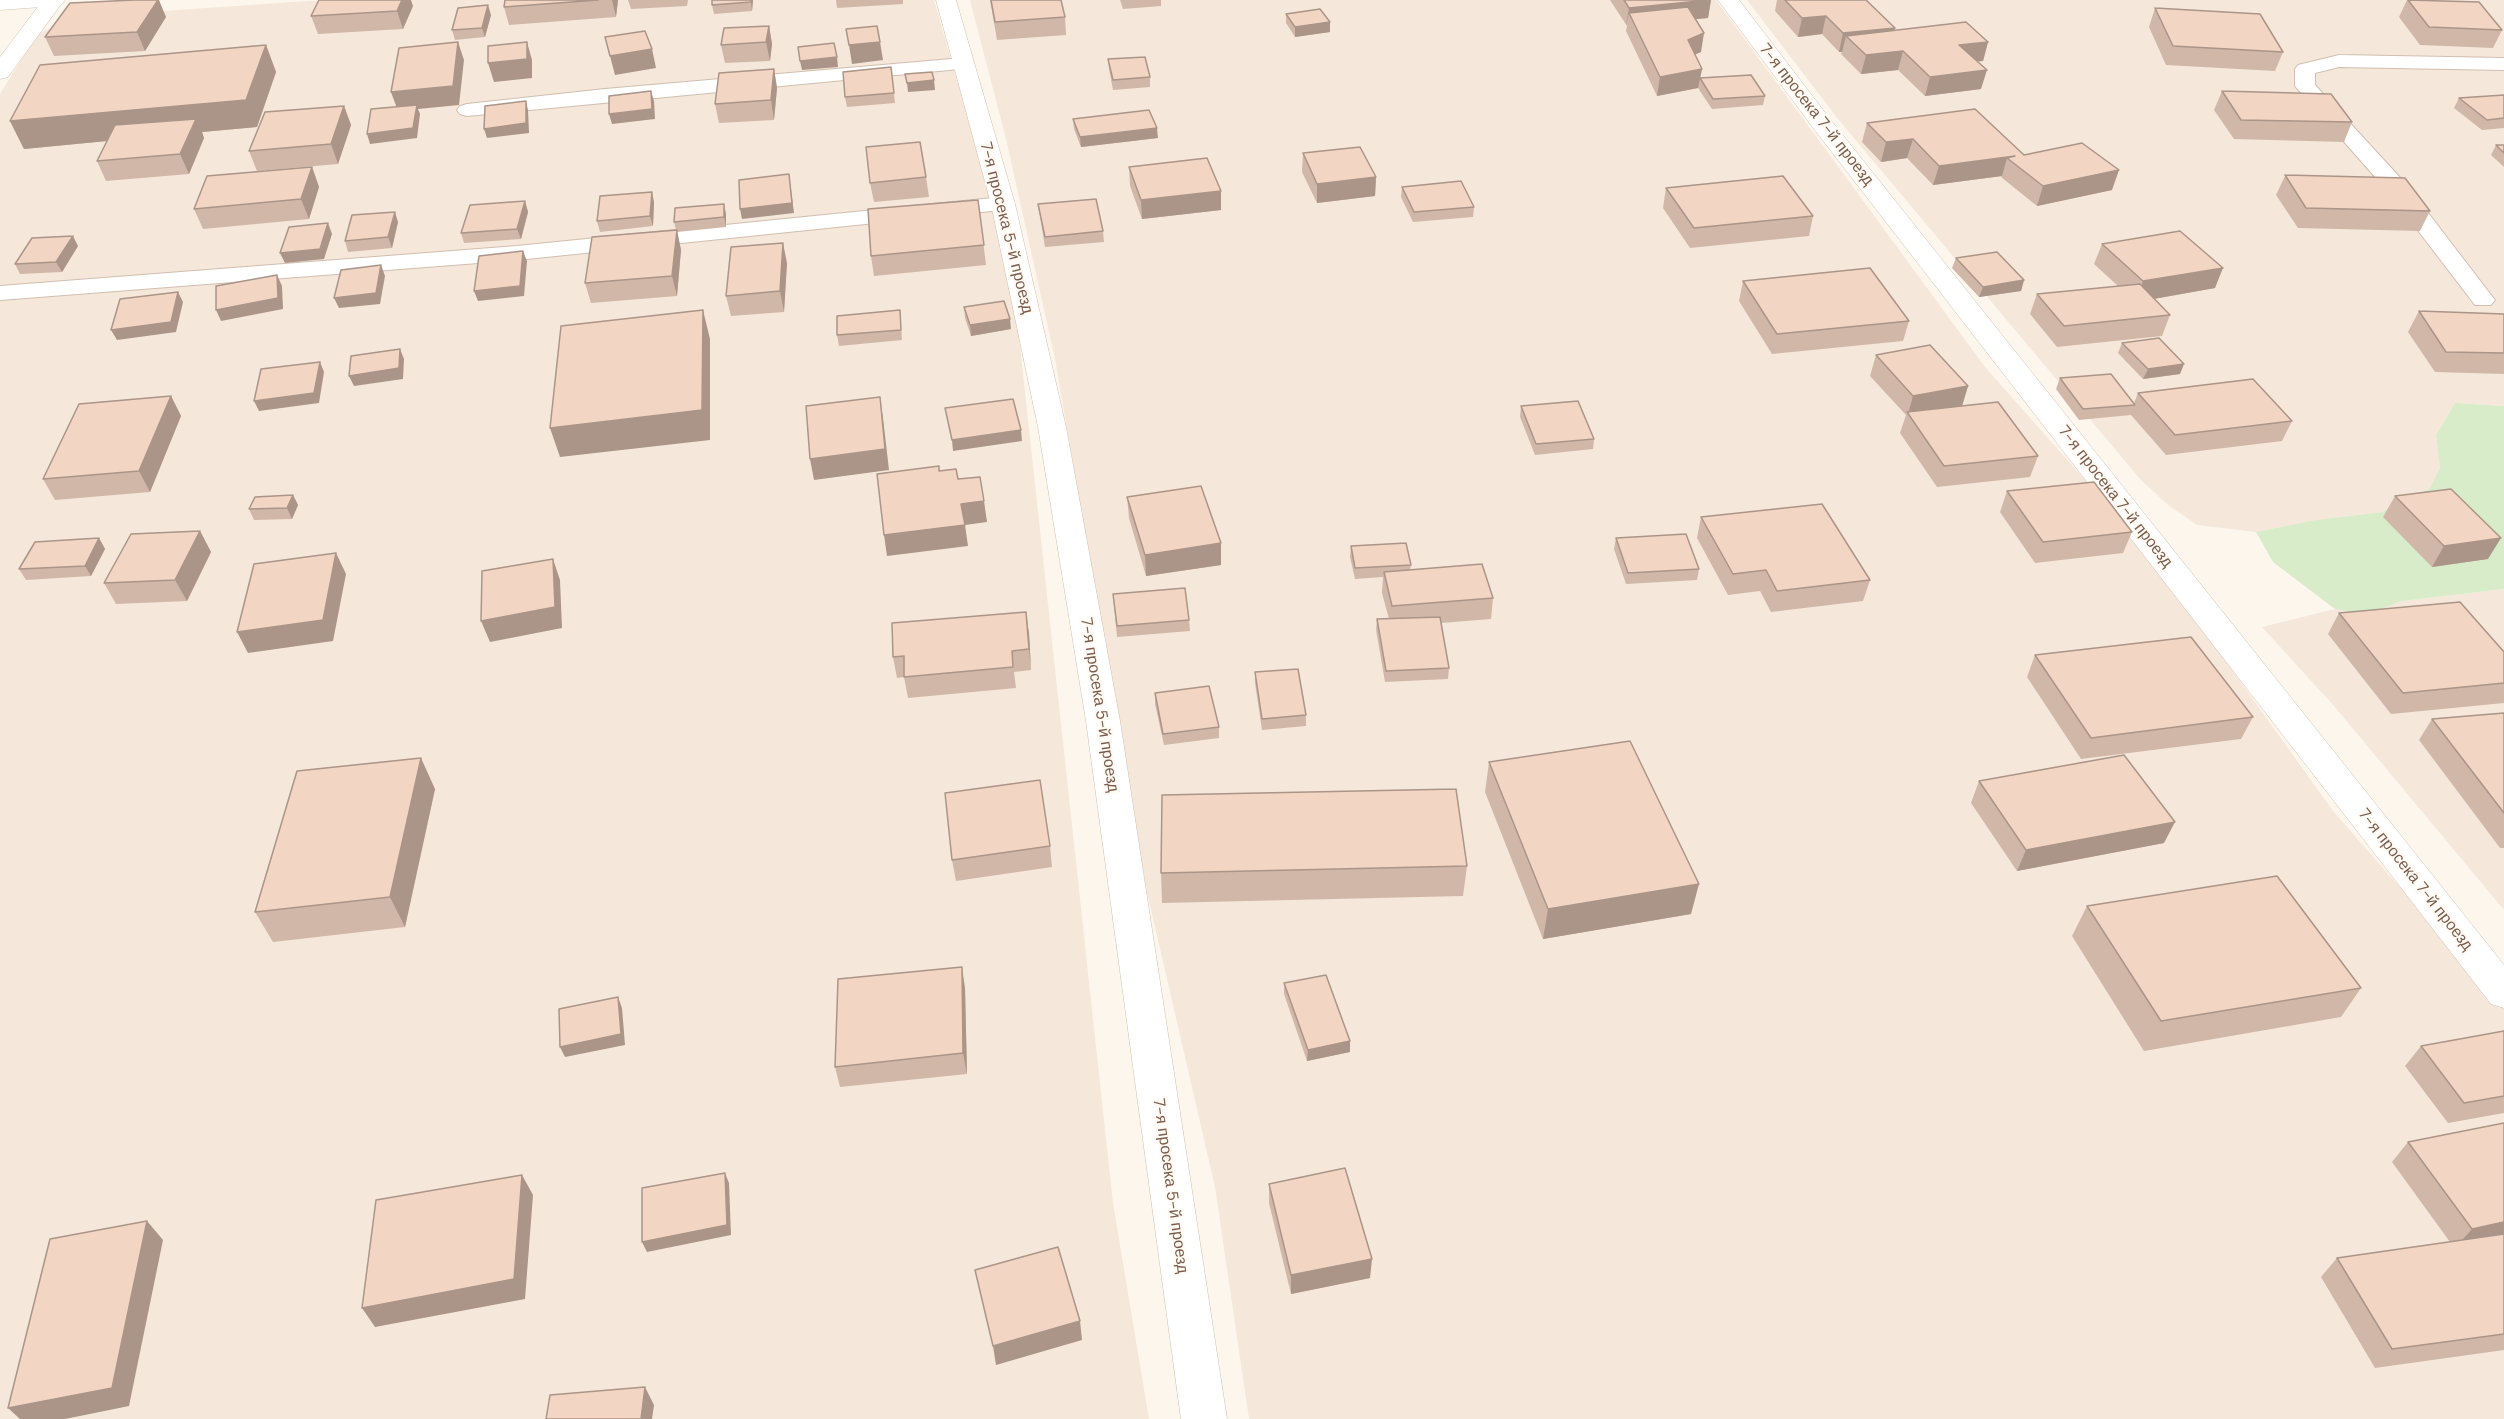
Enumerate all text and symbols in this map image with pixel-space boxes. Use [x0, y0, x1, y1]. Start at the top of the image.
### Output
street label: 7-я просека 7-й проезд [1755, 40, 1877, 190]
street label: 7-я просека 5-й проезд [975, 140, 1037, 316]
street label: 7-я просека 7-й проезд [2054, 422, 2176, 572]
street label: 7-я просека 5-й проезд [1076, 616, 1122, 794]
street label: 7-я просека 7-й проезд [2354, 805, 2476, 955]
street label: 7-я просека 5-й проезд [1148, 1097, 1192, 1275]

